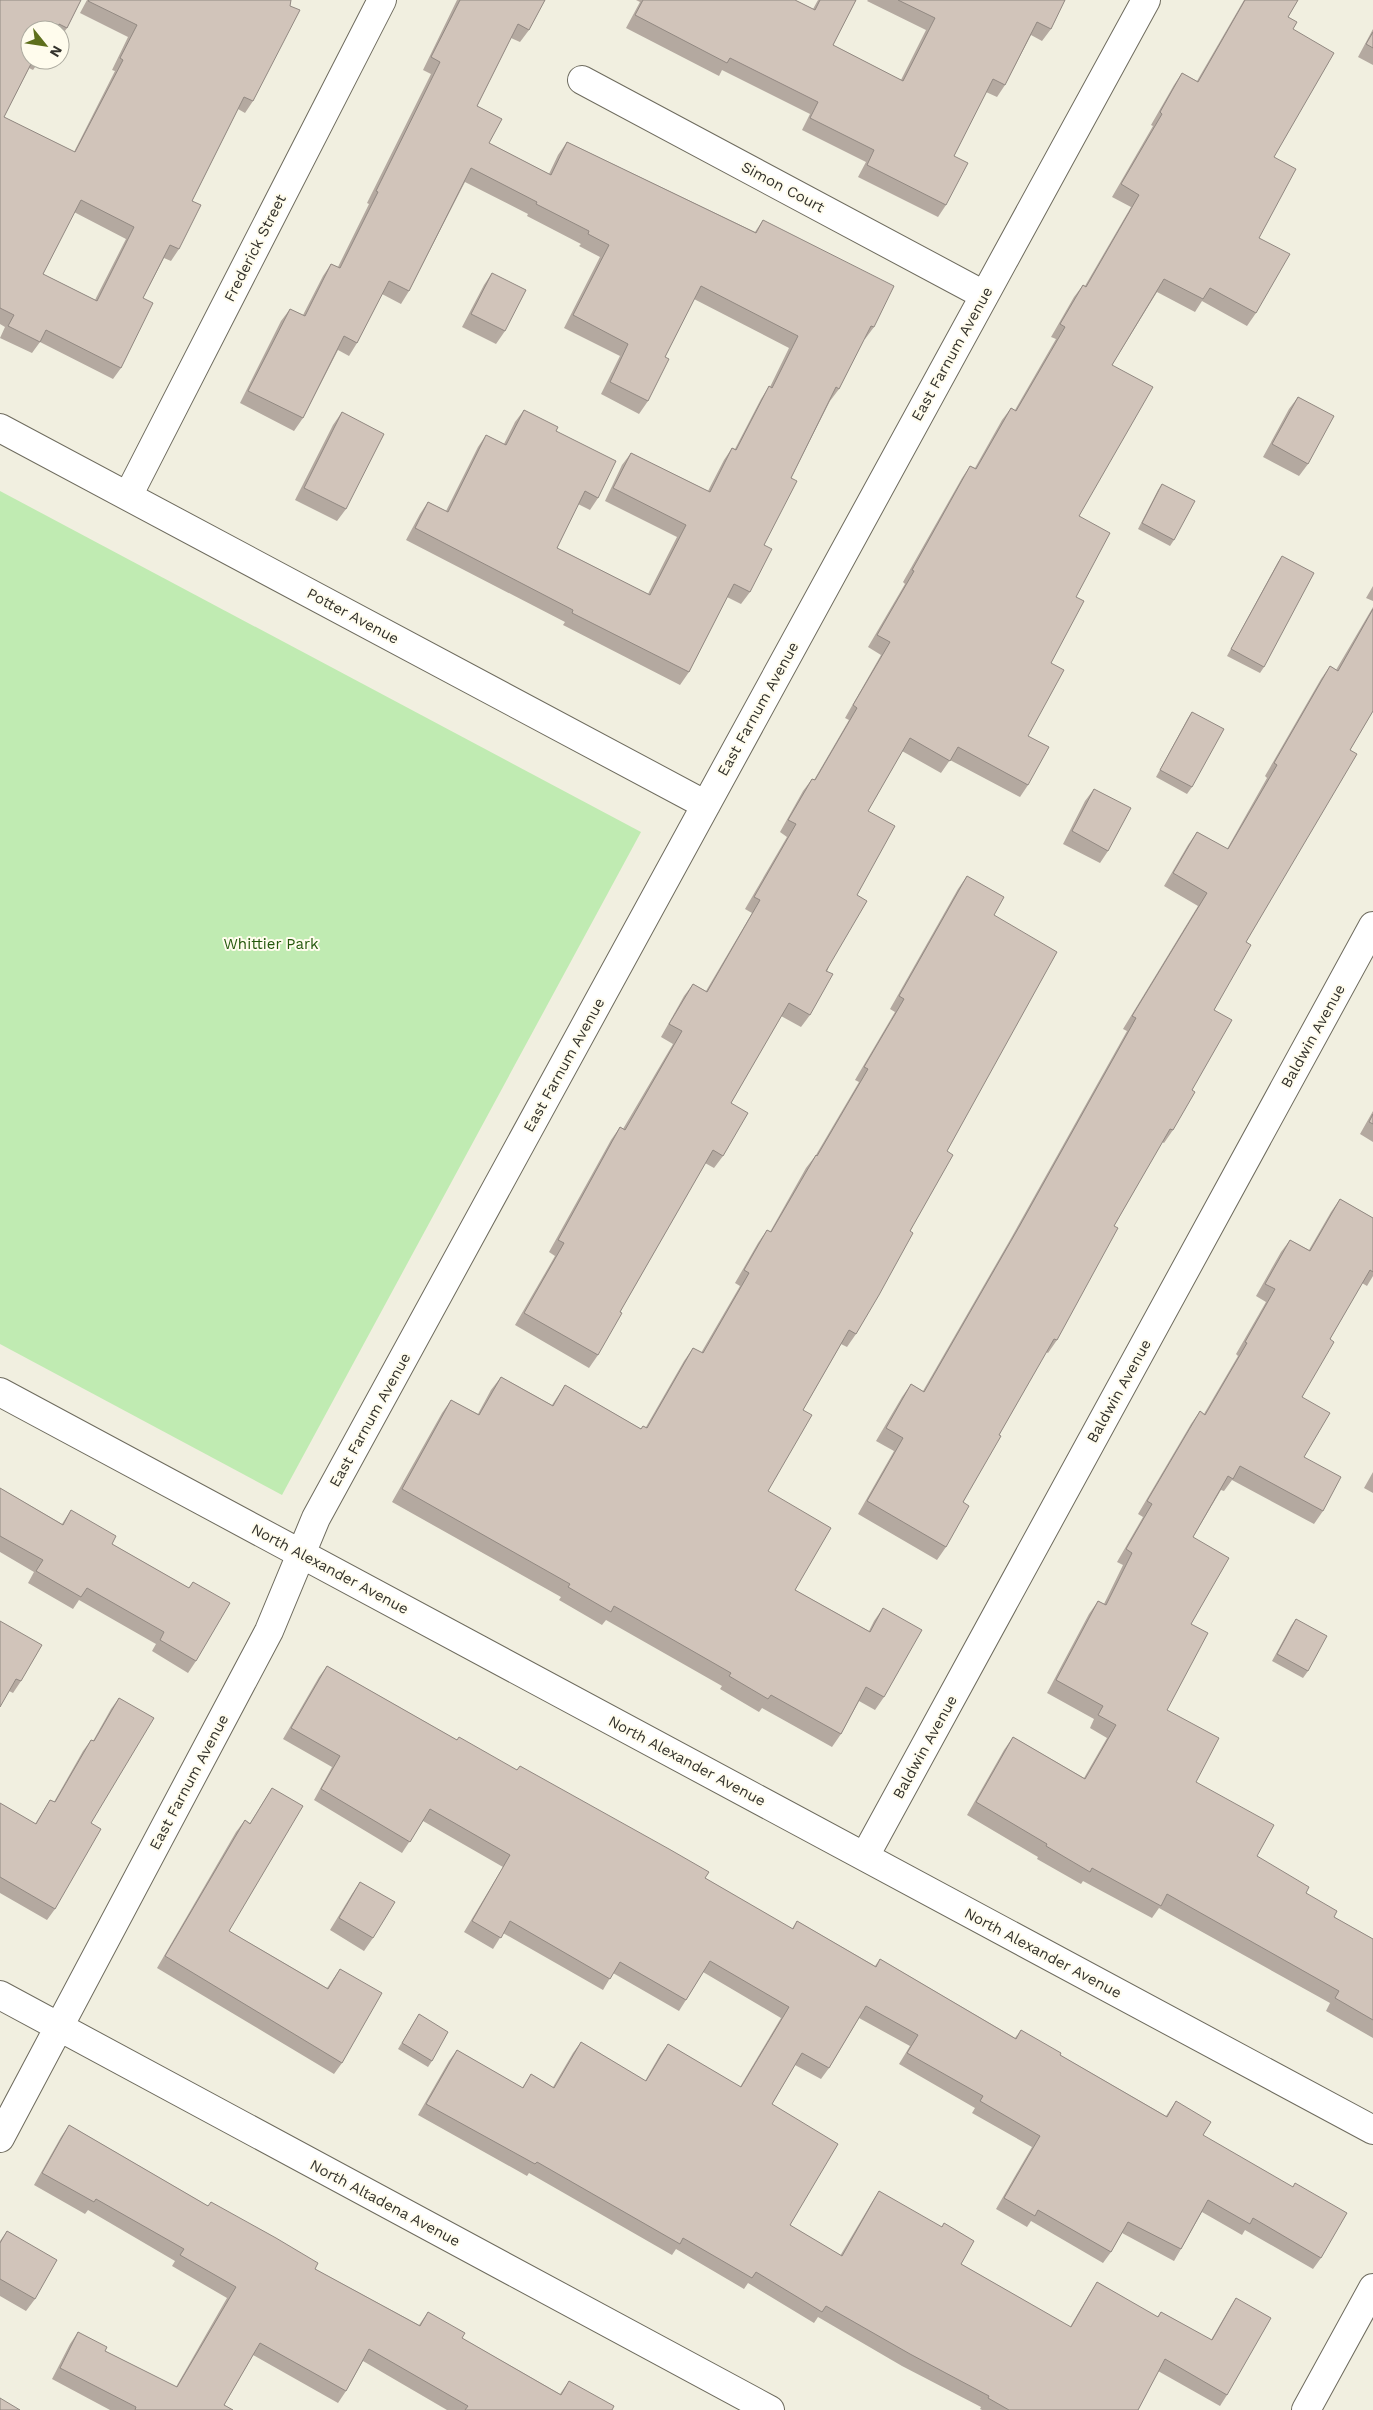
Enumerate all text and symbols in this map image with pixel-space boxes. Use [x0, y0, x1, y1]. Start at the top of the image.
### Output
north arrow [20, 20, 70, 70]
text: N [47, 43, 66, 60]
street label: Simon Court [738, 158, 828, 217]
street label: Frederick Street [220, 191, 290, 305]
street label: East Farnum Avenue [908, 284, 996, 424]
street label: Potter Avenue [304, 584, 402, 648]
street label: East Farnum Avenue [714, 639, 802, 779]
park label: Whittier Park [223, 935, 319, 953]
street label: Baldwin Avenue [1277, 981, 1349, 1091]
street label: East Farnum Avenue [520, 995, 608, 1135]
street label: Baldwin Avenue [1083, 1336, 1155, 1446]
street label: East Farnum Avenue [326, 1350, 414, 1490]
street label: North Alexander Avenue [248, 1520, 412, 1618]
street label: Baldwin Avenue [889, 1692, 961, 1802]
street label: East Farnum Avenue [146, 1711, 232, 1853]
street label: North Alexander Avenue [605, 1712, 769, 1810]
street label: North Alexander Avenue [961, 1904, 1125, 2002]
street label: North Altadena Avenue [307, 2156, 463, 2250]

